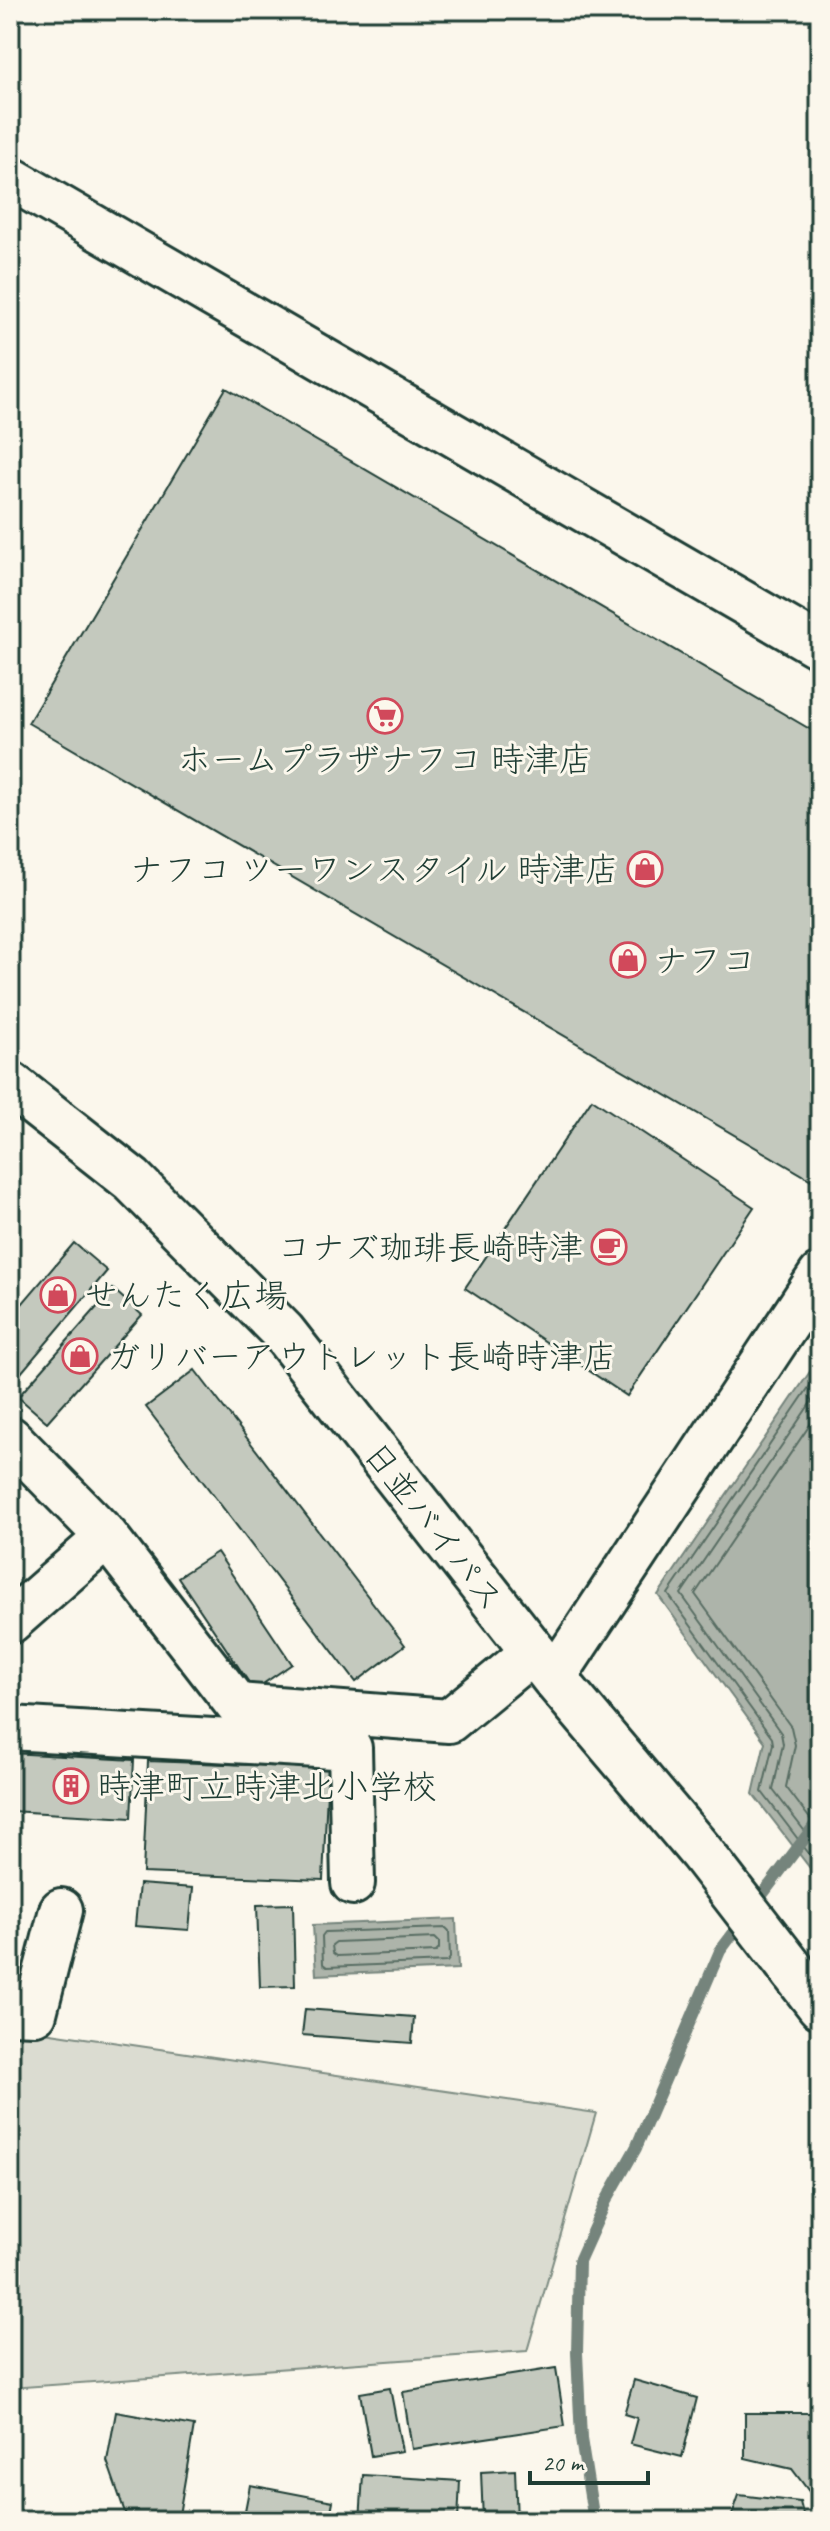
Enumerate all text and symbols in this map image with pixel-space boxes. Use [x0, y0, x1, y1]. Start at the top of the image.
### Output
supermarket icon: ホームプラザナフコ 時津店 [366, 697, 404, 735]
place label: ホームプラザナフコ 時津店 [178, 738, 592, 781]
place label: ナフコ ツーワンスタイル 時津店 [129, 848, 619, 891]
shop icon: ナフコ ツーワンスタイル 時津店 [626, 850, 664, 888]
place label: ナフコ [654, 939, 756, 982]
shop icon: ナフコ [609, 941, 647, 979]
place label: コナズ珈琲長崎時津 [277, 1226, 583, 1269]
cafe icon: コナズ珈琲長崎時津 [590, 1228, 628, 1266]
place label: せんたく広場 [84, 1274, 288, 1317]
shop icon: せんたく広場 [39, 1276, 77, 1314]
place label: ガリバーアウトレット長崎時津店 [106, 1335, 617, 1378]
shop icon: ガリバーアウトレット長崎時津店 [61, 1337, 99, 1375]
street label: 日並バイパス [354, 1433, 513, 1620]
place label: 時津町立時津北小学校 [97, 1765, 437, 1808]
building icon: 時津町立時津北小学校 [52, 1767, 90, 1805]
scale bar [530, 2435, 648, 2485]
text: 20 m [542, 2448, 585, 2478]

